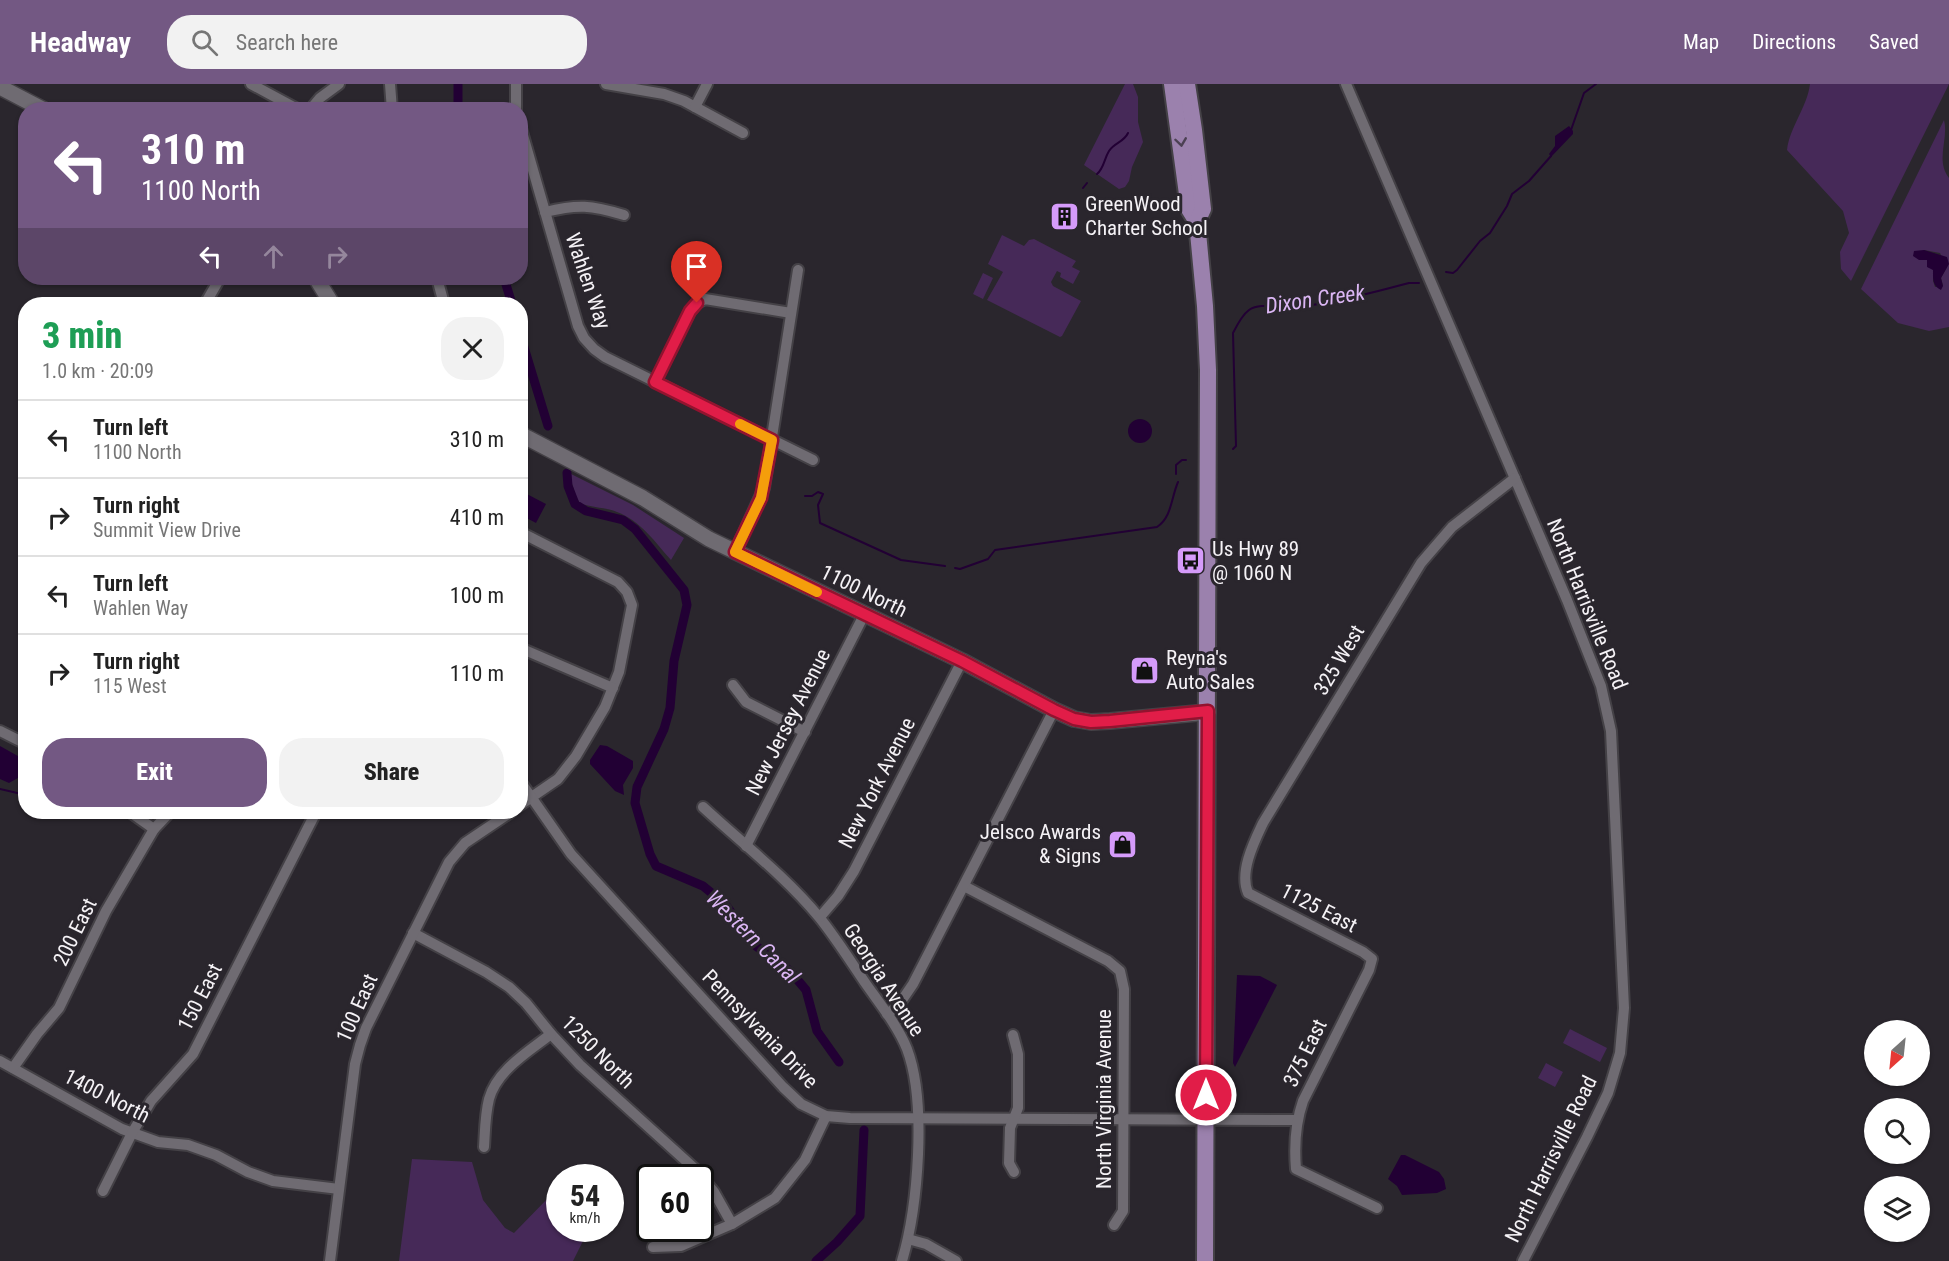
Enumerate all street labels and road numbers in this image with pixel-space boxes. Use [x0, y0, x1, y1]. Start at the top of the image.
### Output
street label: Wahlen Way [560, 230, 616, 332]
street label: North Harrisville Road [1542, 515, 1632, 693]
street label: 1100 North [817, 560, 911, 622]
street label: 325 West [1309, 621, 1369, 699]
street label: New Jersey Avenue [741, 645, 835, 799]
street label: New York Avenue [834, 714, 920, 852]
street label: 1125 East [1277, 879, 1361, 937]
street label: 200 East [48, 894, 102, 970]
street label: Georgia Avenue [839, 919, 929, 1041]
street label: 150 East [173, 959, 227, 1035]
street label: Pennsylvania Drive [697, 965, 823, 1093]
street label: 100 East [331, 970, 383, 1046]
street label: North Virginia Avenue [1092, 1009, 1116, 1189]
street label: 1250 North [557, 1011, 639, 1093]
street label: 375 East [1278, 1015, 1332, 1091]
street label: 1400 North [60, 1064, 154, 1128]
street label: North Harrisville Road [1500, 1072, 1602, 1246]

